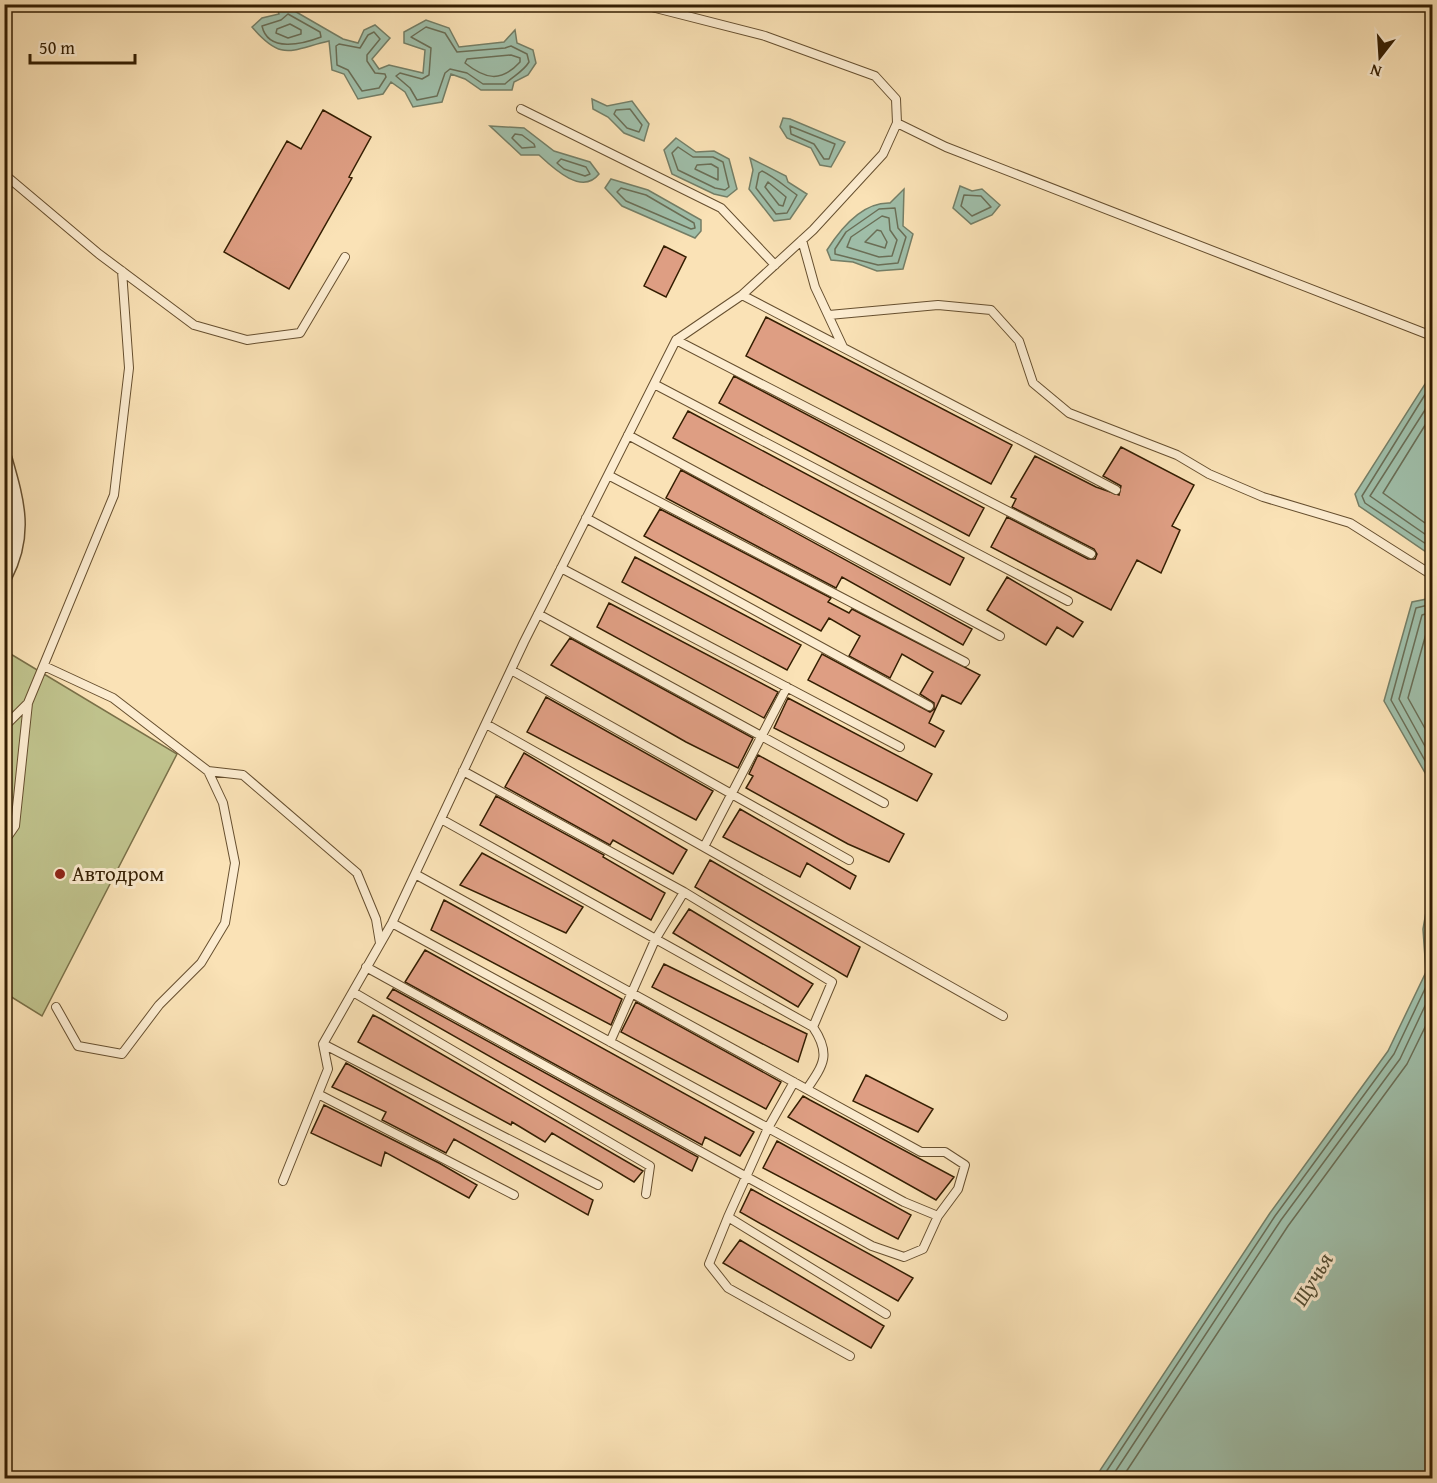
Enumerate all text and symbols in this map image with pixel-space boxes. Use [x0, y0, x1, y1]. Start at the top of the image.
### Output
scale bar [30, 27, 135, 65]
north arrow [1350, 27, 1410, 87]
text: 50 m [39, 34, 75, 61]
text: N [1367, 58, 1384, 84]
place label: Автодром [72, 858, 164, 889]
marker: Автодром [53, 867, 67, 881]
water label: Щучья [1284, 1246, 1341, 1312]

